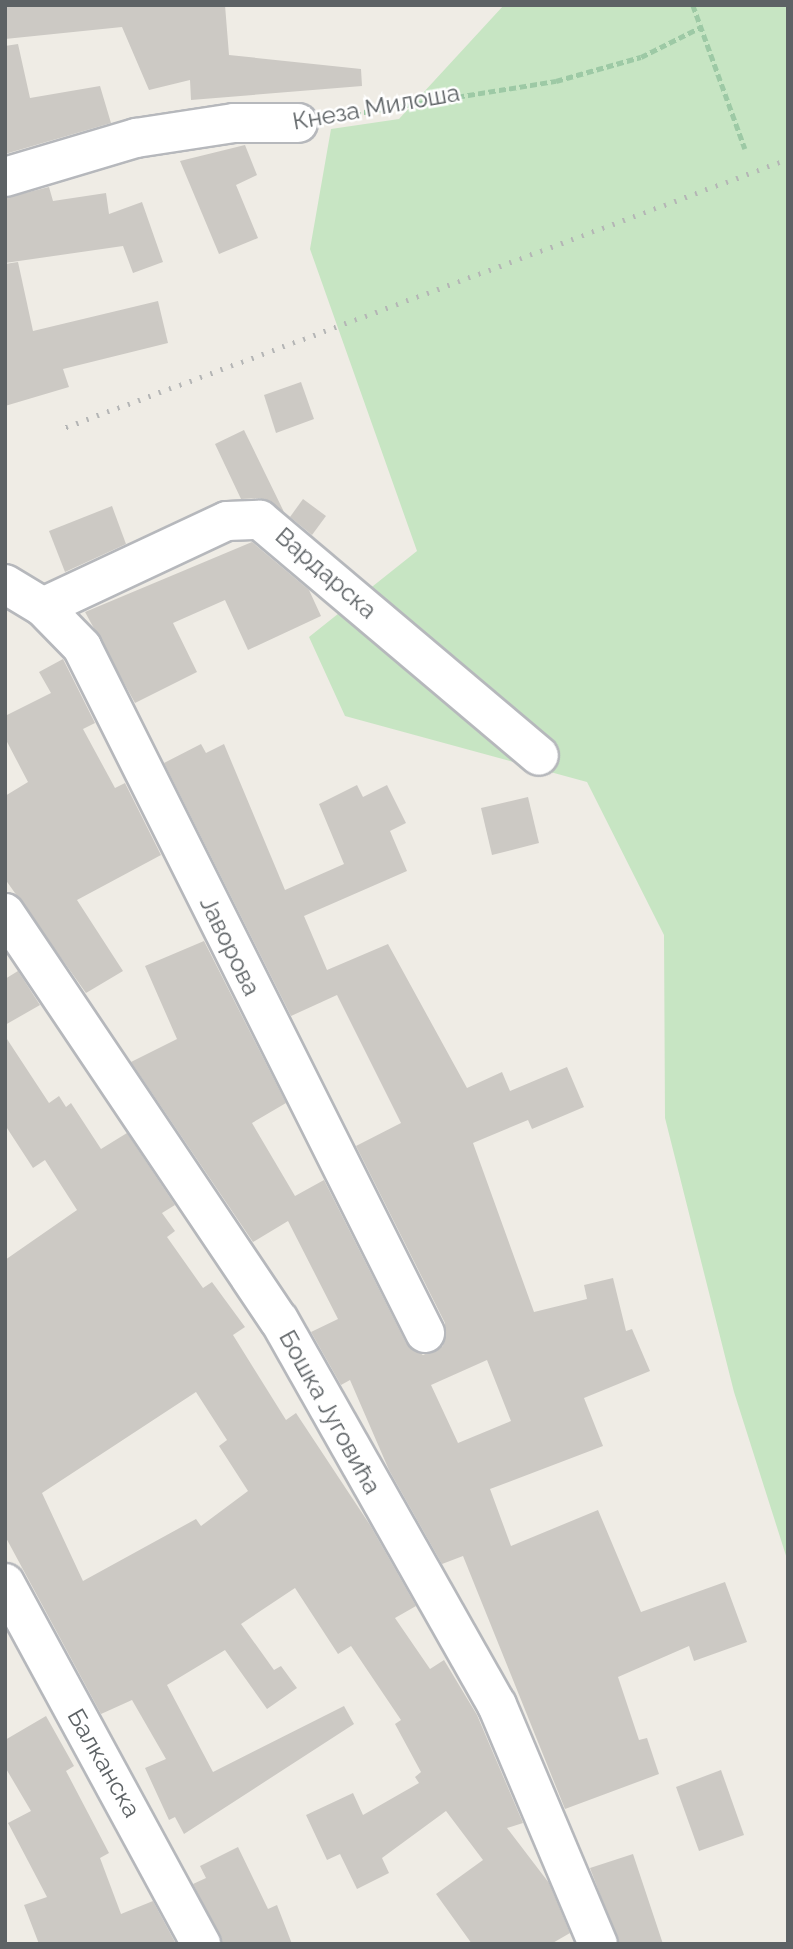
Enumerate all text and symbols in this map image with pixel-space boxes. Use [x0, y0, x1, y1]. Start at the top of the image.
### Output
street label: Кнеза Милоша [290, 78, 462, 136]
street label: Вардарска [270, 521, 382, 625]
street label: Јаворова [194, 892, 266, 1000]
street label: Бошка Југовића [273, 1325, 387, 1499]
street label: Балканска [61, 1704, 147, 1822]

